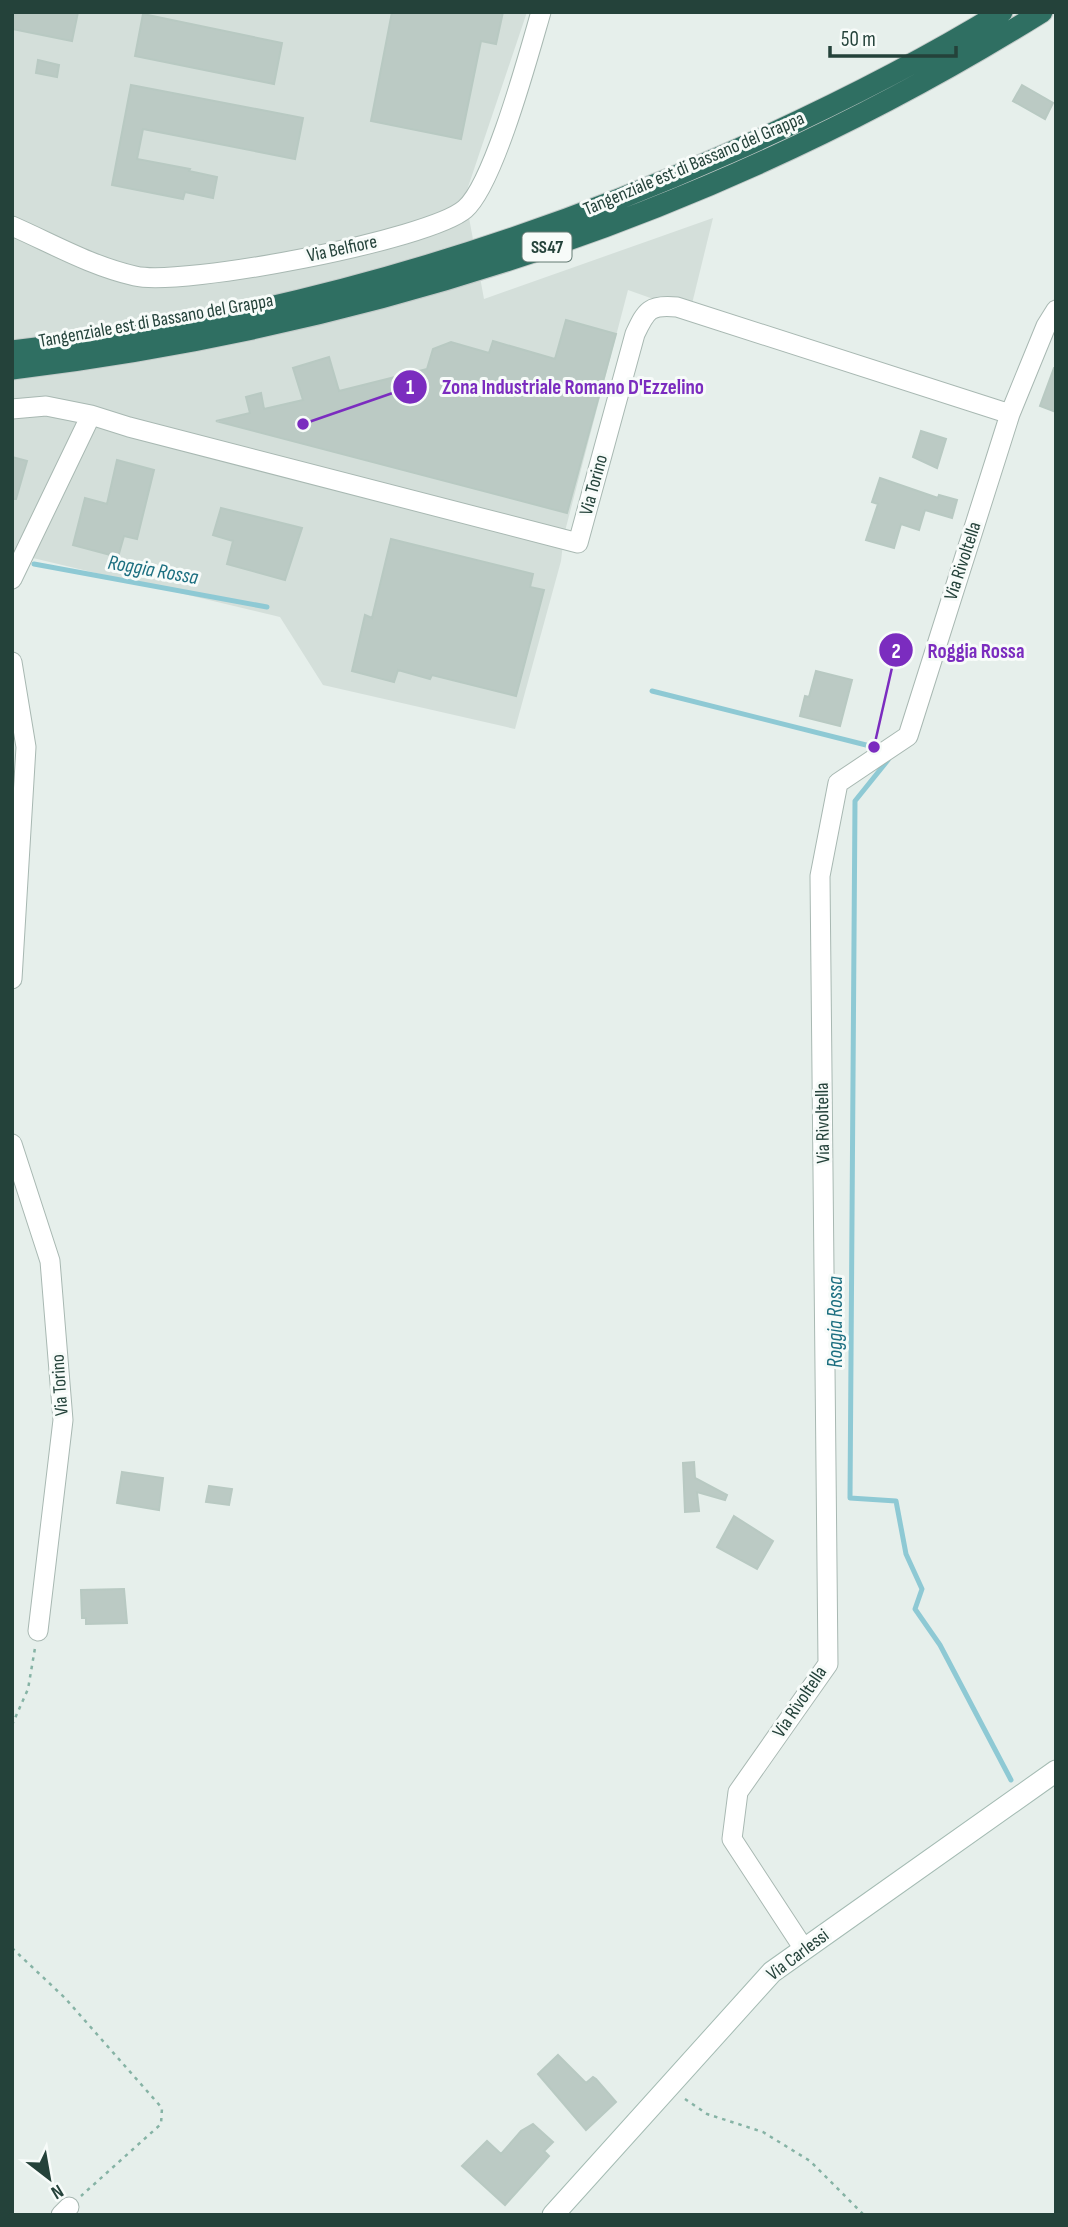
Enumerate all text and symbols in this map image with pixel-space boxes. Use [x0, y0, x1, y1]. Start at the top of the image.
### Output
scale bar [830, 14, 956, 58]
text: 50 m [841, 27, 876, 52]
street label: Tangenziale est di Bassano del Grappa [580, 107, 808, 221]
street label: Via Belfiore [305, 230, 379, 268]
road number: SS47 [522, 232, 572, 262]
street label: Tangenziale est di Bassano del Grappa [37, 289, 275, 353]
callout: Zona Industriale Romano D'Ezzelino [393, 366, 718, 408]
text: 1 [406, 375, 414, 400]
text: Zona Industriale Romano D'Ezzelino [442, 375, 704, 400]
street label: Via Torino [575, 452, 613, 518]
street label: Via Rivoltella [940, 519, 986, 603]
water label: Roggia Rossa [106, 550, 201, 590]
callout: Roggia Rossa [879, 629, 1039, 671]
text: 2 [891, 639, 901, 664]
text: Roggia Rossa [928, 639, 1024, 664]
street label: Via Rivoltella [811, 1082, 835, 1164]
water label: Roggia Rossa [823, 1276, 848, 1368]
street label: Via Torino [46, 1353, 74, 1417]
street label: Via Rivoltella [768, 1662, 832, 1742]
street label: Via Carlessi [762, 1924, 834, 1986]
north arrow [14, 2143, 84, 2213]
text: N [47, 2179, 67, 2204]

